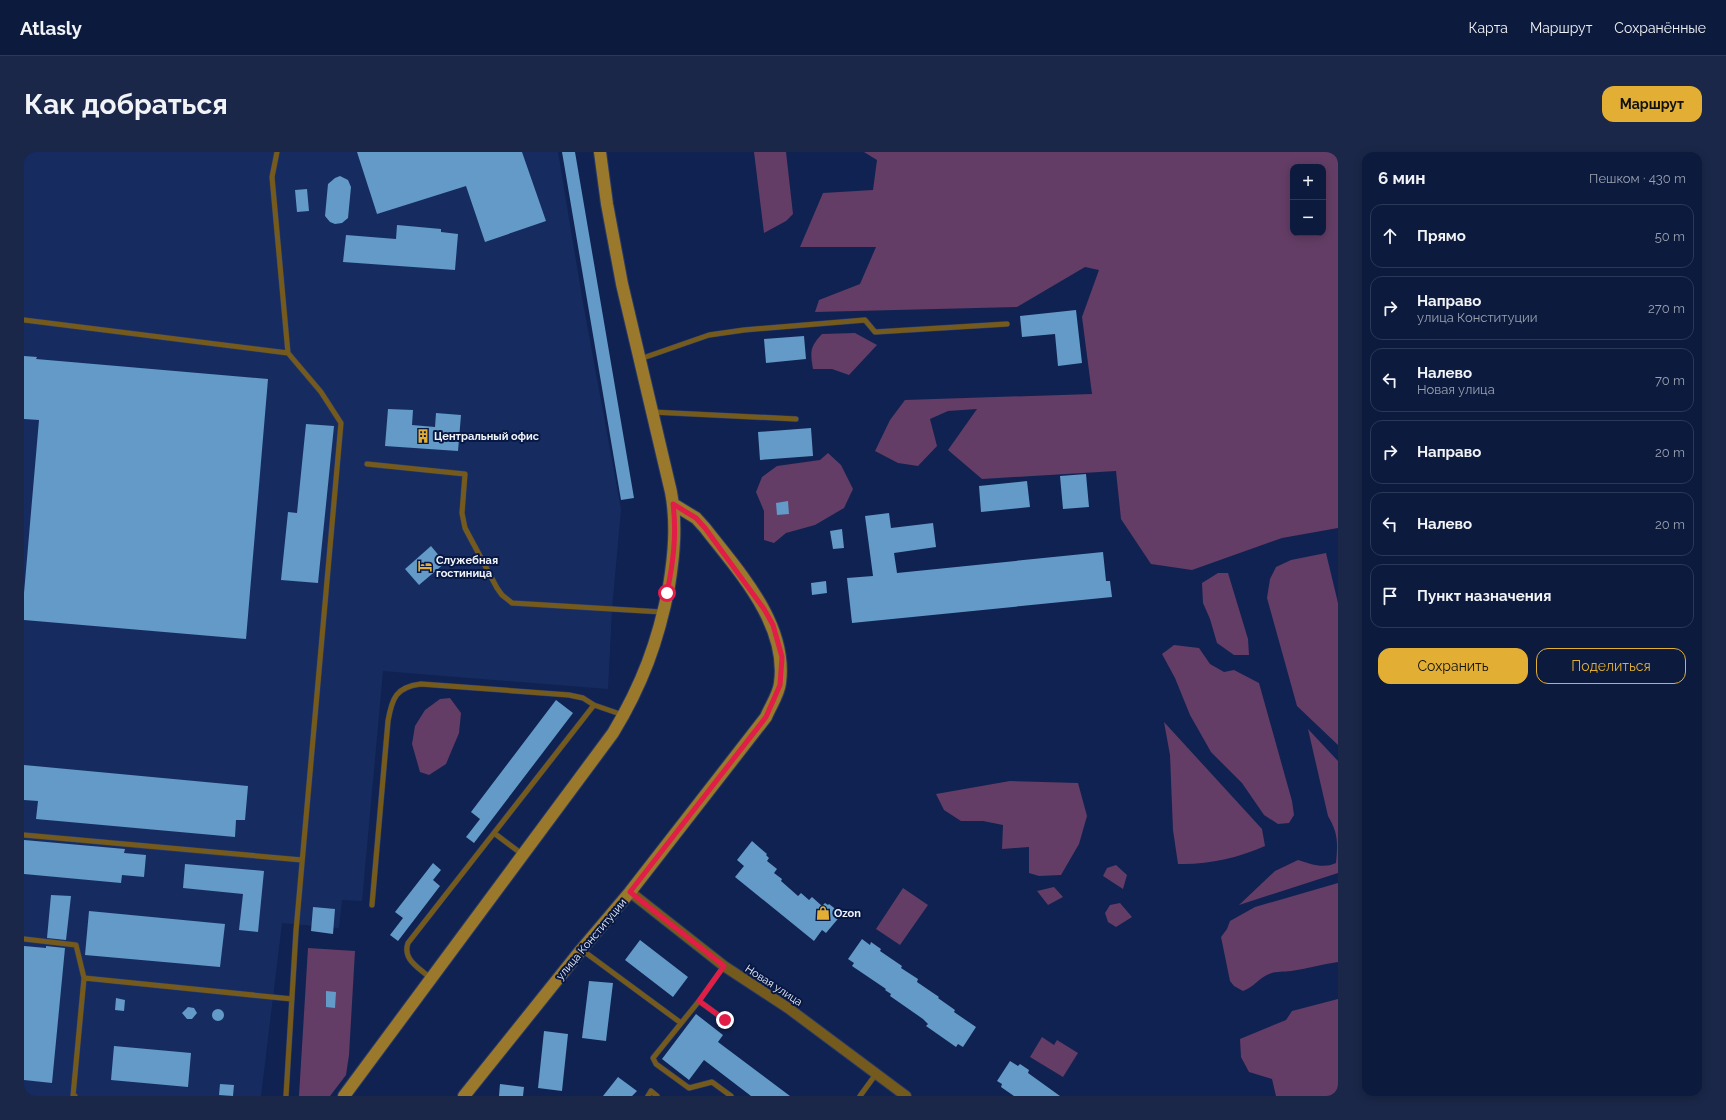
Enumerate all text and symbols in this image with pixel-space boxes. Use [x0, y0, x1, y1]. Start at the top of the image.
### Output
text: Atlasly [20, 17, 82, 39]
text: Карта [1469, 20, 1508, 36]
text: Маршрут [1530, 20, 1592, 36]
text: Сохранённые [1614, 20, 1706, 36]
button: Маршрут [1602, 86, 1702, 122]
text: Как добраться [24, 88, 228, 121]
map controls [1290, 164, 1326, 236]
button: + [1290, 164, 1326, 200]
text: 6 мин [1378, 168, 1425, 188]
text: Пешком · 430 m [1589, 171, 1686, 186]
button: − [1290, 200, 1326, 236]
icon: ahead [1379, 225, 1401, 247]
text: Прямо [1417, 227, 1466, 245]
text: 50 m [1655, 229, 1685, 244]
text: Направо [1417, 292, 1481, 310]
icon: right [1379, 297, 1401, 319]
text: 270 m [1648, 301, 1685, 316]
text: улица Конституции [1417, 310, 1538, 325]
text: Налево [1417, 364, 1472, 382]
icon: left [1379, 369, 1401, 391]
text: 70 m [1655, 373, 1685, 388]
text: Новая улица [1417, 382, 1495, 397]
building icon: Центральный офис [415, 428, 431, 444]
place label: Центральный офис [434, 430, 539, 443]
icon: right [1379, 441, 1401, 463]
text: Направо [1417, 443, 1481, 461]
text: 20 m [1655, 445, 1685, 460]
icon: left [1379, 513, 1401, 535]
text: Налево [1417, 515, 1472, 533]
text: 20 m [1655, 517, 1685, 532]
place label: Служебная гостиница [436, 554, 498, 580]
hotel icon: Служебная гостиница [417, 558, 433, 574]
route start [658, 584, 676, 602]
icon: arrive [1379, 585, 1401, 607]
text: Пункт назначения [1417, 587, 1551, 605]
button: Сохранить [1378, 648, 1528, 684]
button: Поделиться [1536, 648, 1686, 684]
street label: улица Конституции [554, 896, 629, 983]
shop icon: Ozon [815, 905, 831, 921]
place label: Ozon [834, 907, 861, 920]
street label: Новая улица [743, 962, 805, 1009]
route end [716, 1011, 734, 1029]

